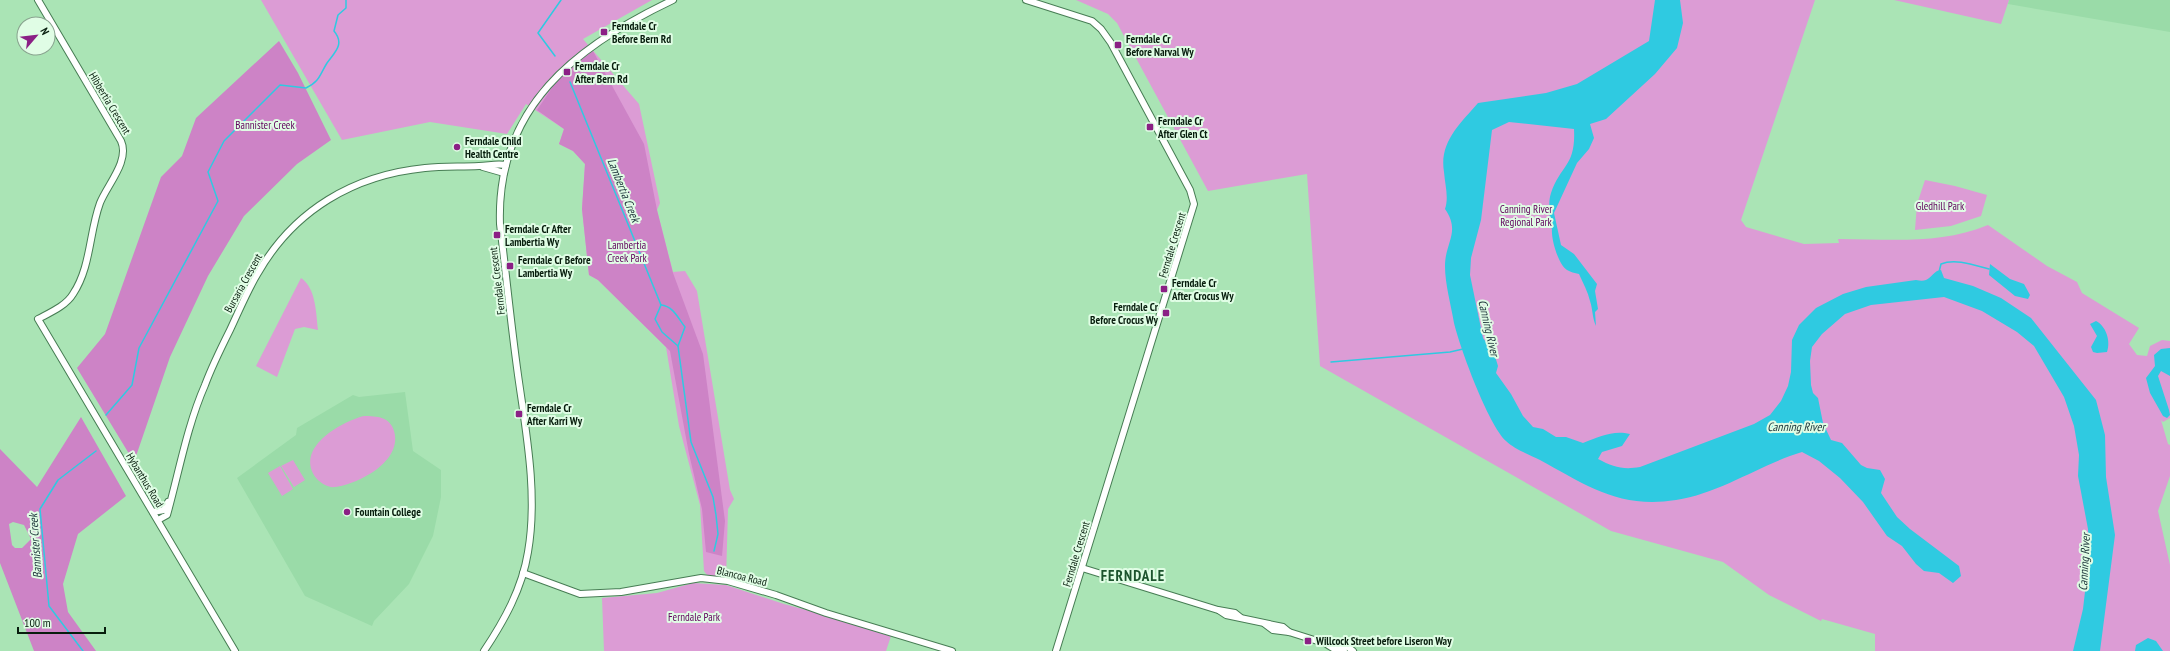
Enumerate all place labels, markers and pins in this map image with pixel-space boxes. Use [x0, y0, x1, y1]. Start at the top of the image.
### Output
place label: Ferndale Cr Before Bern Rd [612, 19, 671, 46]
marker: Ferndale Cr Before Bern Rd [599, 27, 609, 37]
place label: Ferndale Cr Before Narval Wy [1126, 32, 1194, 59]
marker: Ferndale Cr Before Narval Wy [1113, 40, 1123, 50]
place label: Ferndale Cr After Bern Rd [574, 59, 628, 86]
marker: Ferndale Cr After Bern Rd [562, 67, 572, 77]
place label: Ferndale Cr After Glen Ct [1157, 114, 1208, 141]
marker: Ferndale Cr After Glen Ct [1145, 122, 1155, 132]
place label: Ferndale Child Health Centre [465, 134, 522, 161]
marker: Ferndale Child Health Centre [452, 142, 462, 152]
place label: Ferndale Cr After Lambertia Wy [505, 222, 572, 249]
marker: Ferndale Cr After Lambertia Wy [492, 230, 502, 240]
place label: Ferndale Cr Before Lambertia Wy [518, 253, 591, 280]
marker: Ferndale Cr Before Lambertia Wy [505, 261, 515, 271]
place label: Ferndale Cr After Crocus Wy [1171, 276, 1234, 303]
marker: Ferndale Cr After Crocus Wy [1159, 284, 1169, 294]
place label: Ferndale Cr Before Crocus Wy [1090, 300, 1159, 327]
marker: Ferndale Cr Before Crocus Wy [1161, 308, 1171, 318]
place label: Ferndale Cr After Karri Wy [526, 401, 583, 428]
marker: Ferndale Cr After Karri Wy [514, 409, 524, 419]
place label: Fountain College [355, 505, 421, 519]
marker: Fountain College [342, 507, 352, 517]
place label: Willcock Street before Liseron Way [1315, 634, 1452, 648]
marker: Willcock Street before Liseron Way [1303, 636, 1313, 646]

